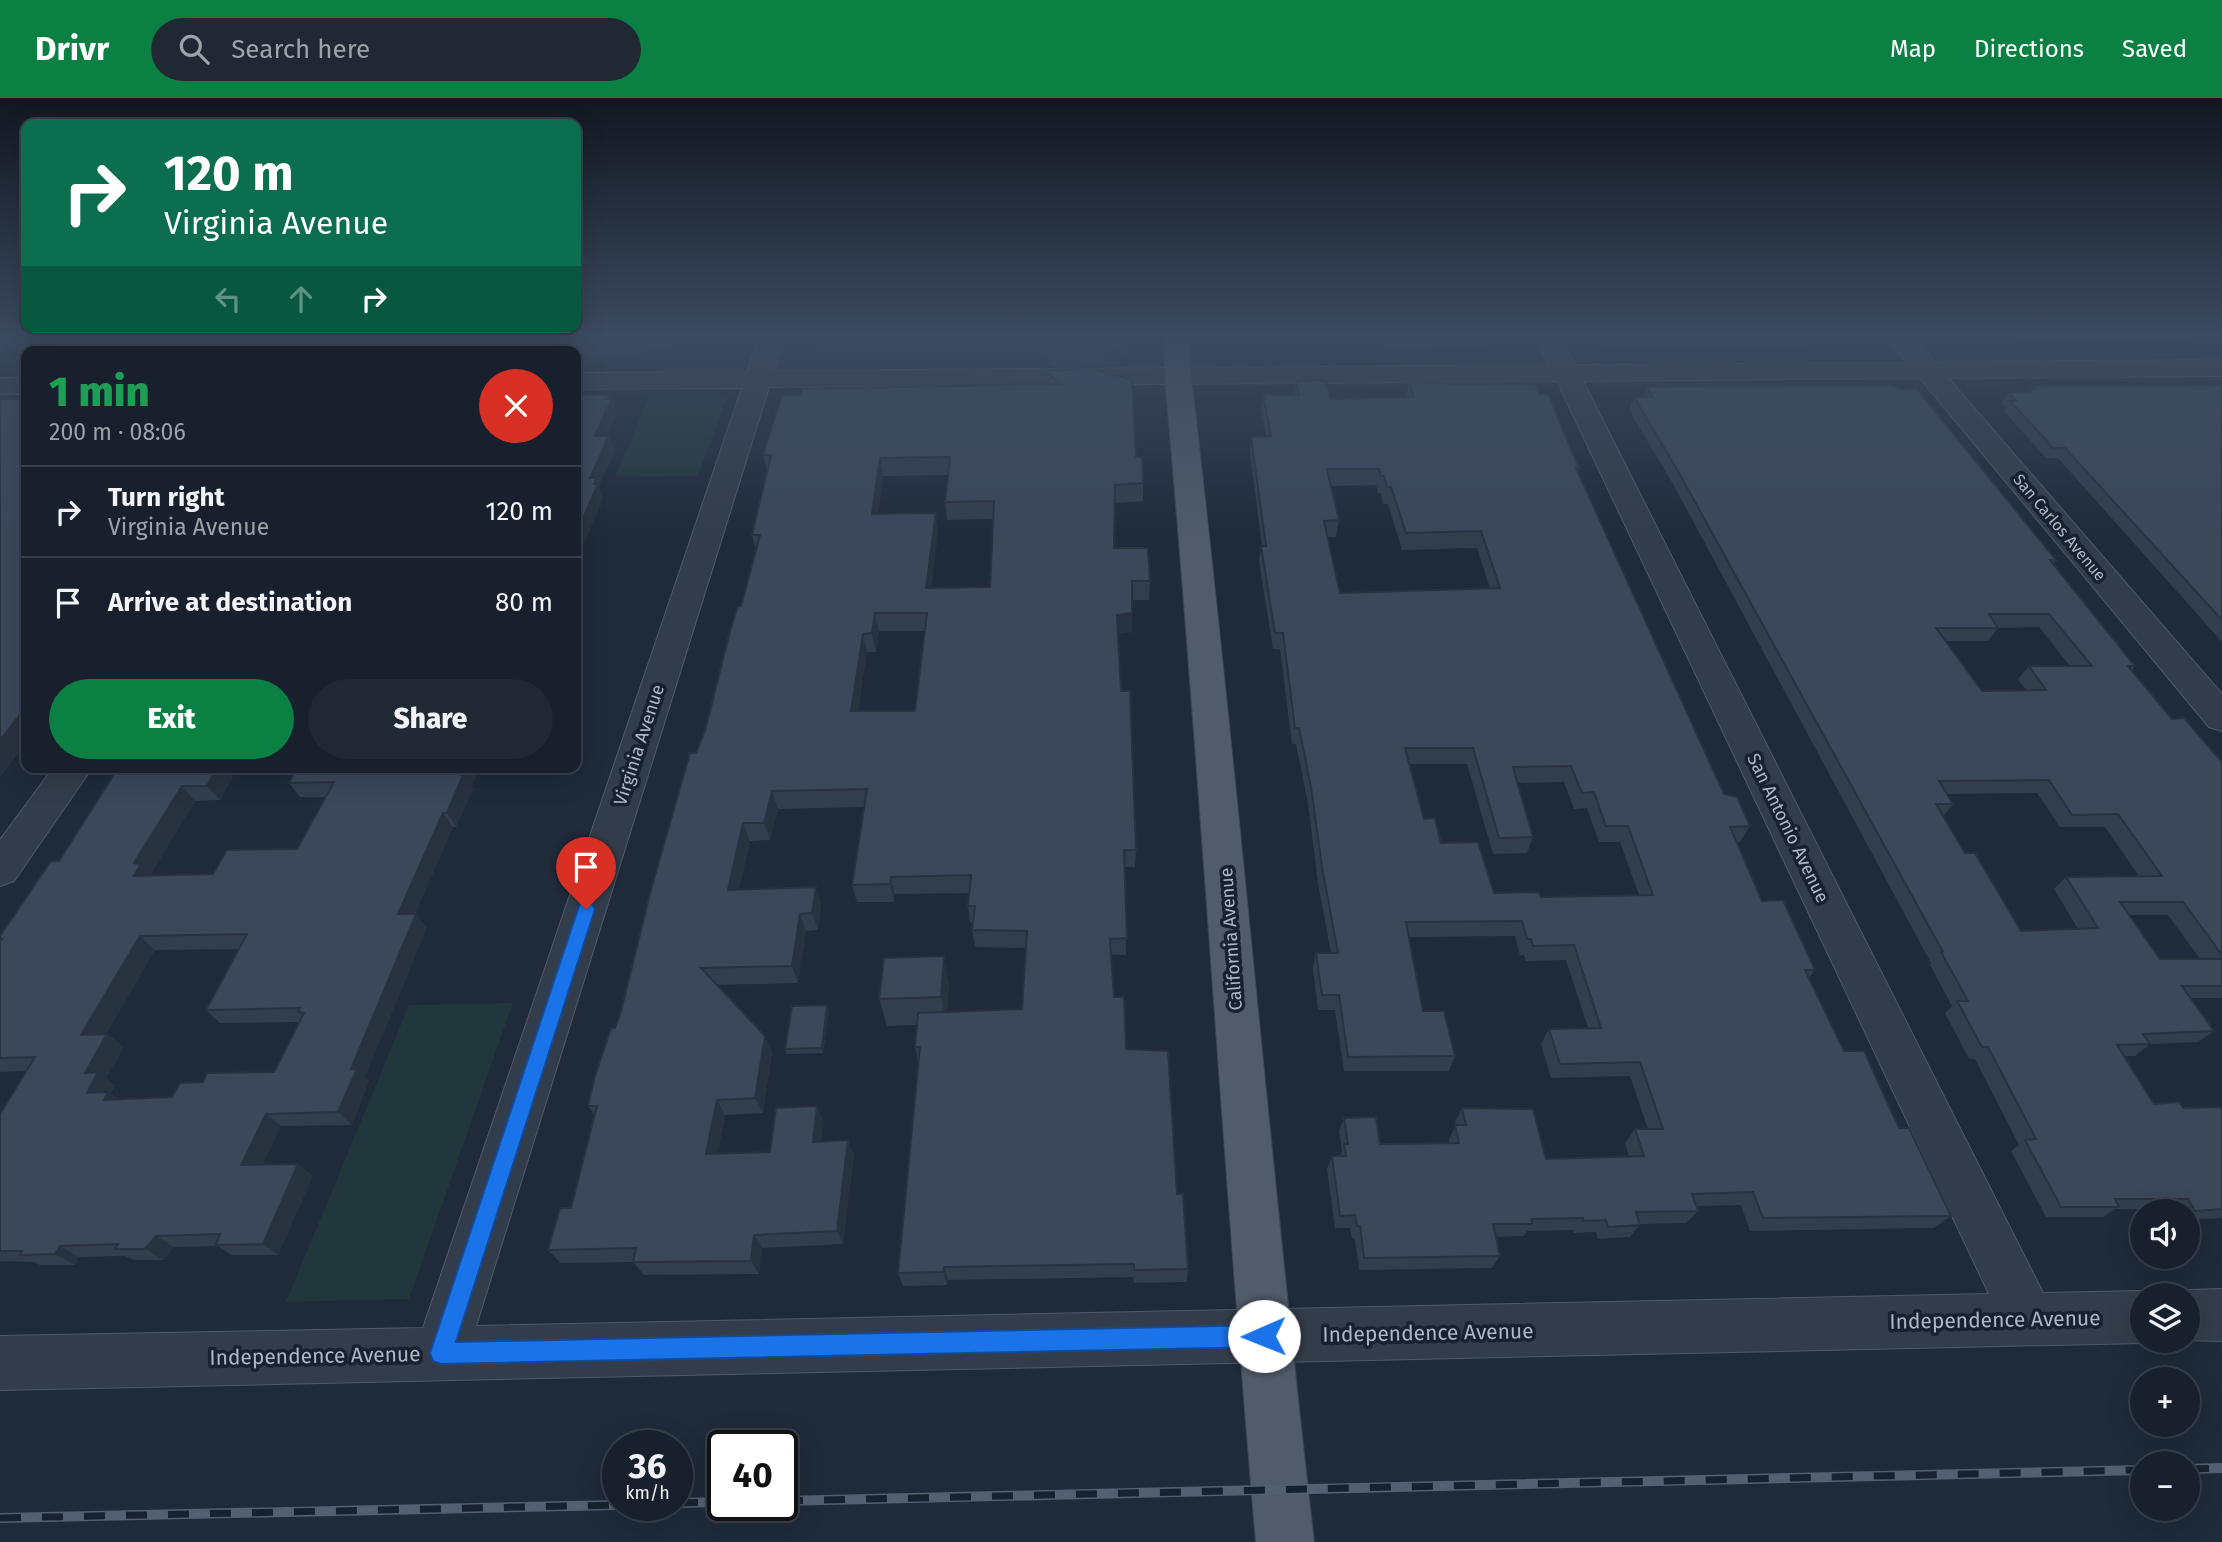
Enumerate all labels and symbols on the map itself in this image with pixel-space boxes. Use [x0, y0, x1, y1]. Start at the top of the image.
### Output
street label: San Carlos Avenue [2009, 470, 2110, 585]
street label: Virginia Avenue [609, 682, 669, 808]
street label: San Antonio Avenue [1742, 750, 1834, 906]
pin [556, 837, 616, 909]
street label: California Avenue [1215, 867, 1247, 1011]
position arrow [1227, 1299, 1301, 1373]
street label: Independence Avenue [1889, 1305, 2101, 1335]
street label: Independence Avenue [1322, 1318, 1534, 1348]
street label: Independence Avenue [209, 1341, 421, 1371]
speed limit sign: 40 [707, 1430, 798, 1521]

